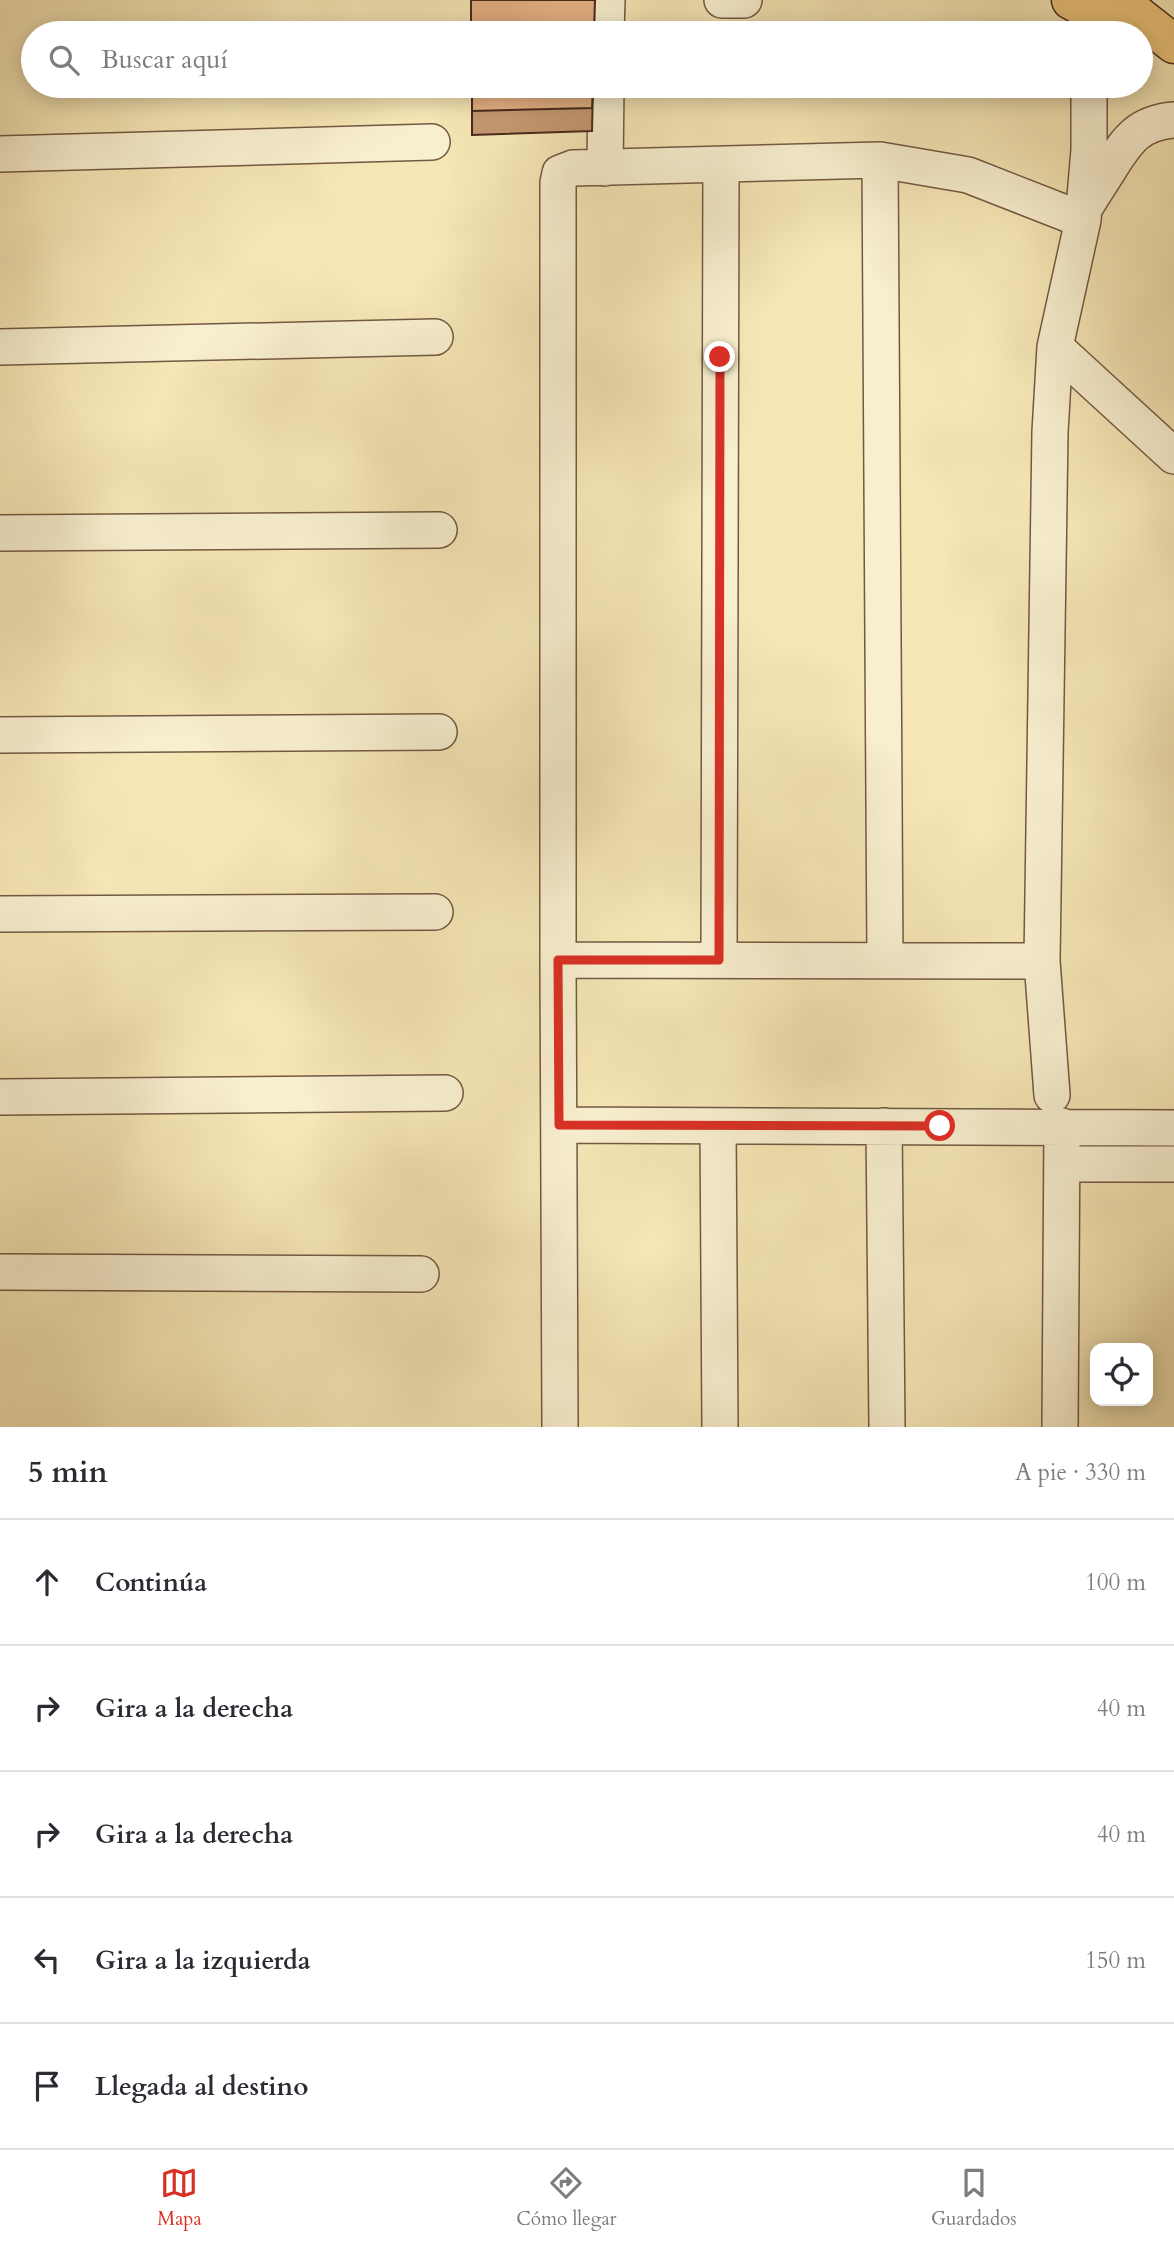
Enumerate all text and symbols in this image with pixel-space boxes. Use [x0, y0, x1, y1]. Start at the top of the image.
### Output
search box [21, 21, 1153, 98]
icon: search [45, 41, 83, 79]
text: Buscar aquí [101, 42, 228, 77]
route end [704, 341, 735, 372]
route start [924, 1110, 955, 1141]
map controls [1090, 1343, 1153, 1406]
button: locate [1090, 1343, 1153, 1406]
text: 5 min [28, 1452, 108, 1493]
text: A pie · 330 m [1015, 1457, 1146, 1488]
icon: ahead [28, 1563, 66, 1601]
text: Continúa [95, 1565, 207, 1600]
text: 100 m [1085, 1567, 1146, 1598]
icon: right [28, 1689, 66, 1727]
text: Gira a la derecha [95, 1691, 293, 1726]
text: 40 m [1097, 1693, 1146, 1724]
icon: right [28, 1815, 66, 1853]
text: Gira a la derecha [95, 1817, 293, 1852]
text: 40 m [1097, 1819, 1146, 1850]
icon: left [28, 1941, 66, 1979]
text: Gira a la izquierda [95, 1943, 311, 1978]
text: 150 m [1085, 1945, 1146, 1976]
icon: arrive [28, 2067, 66, 2105]
text: Llegada al destino [95, 2069, 309, 2104]
tab: Mapa [157, 2164, 202, 2232]
tab: Cómo llegar [516, 2164, 617, 2232]
tab: Guardados [931, 2164, 1017, 2232]

